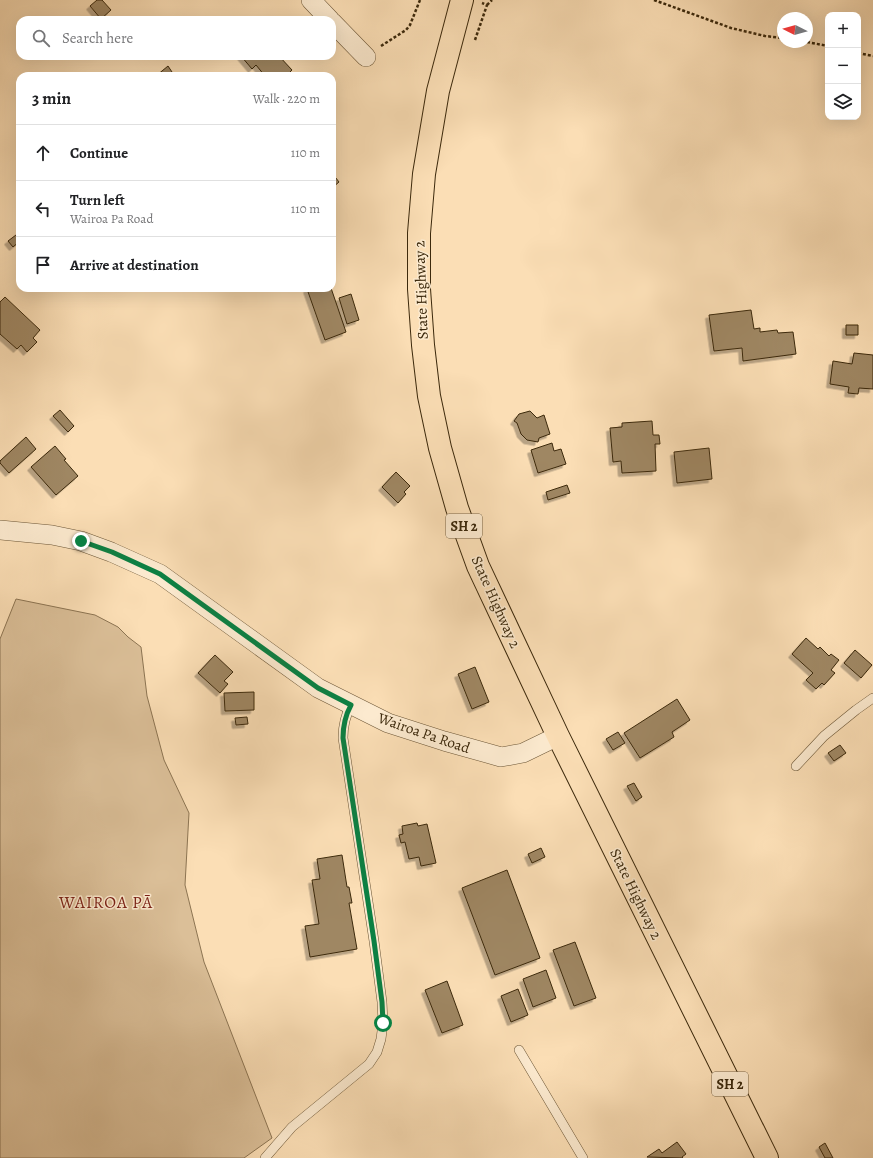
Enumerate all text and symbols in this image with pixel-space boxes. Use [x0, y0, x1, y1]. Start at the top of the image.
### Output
north arrow [777, 12, 813, 48]
map controls [825, 12, 861, 120]
button: + [825, 12, 861, 48]
search box [16, 16, 336, 60]
icon: search [30, 27, 52, 49]
text: Search here [62, 28, 133, 48]
button: − [825, 48, 861, 84]
button: layers [825, 84, 861, 120]
text: 3 min [32, 87, 71, 110]
text: Walk · 220 m [253, 90, 320, 107]
icon: ahead [32, 142, 54, 164]
text: Continue [70, 143, 128, 163]
text: 110 m [291, 144, 320, 161]
text: Turn left [70, 190, 125, 210]
icon: left [32, 198, 54, 220]
text: 110 m [291, 200, 320, 217]
text: Wairoa Pa Road [70, 210, 153, 227]
street label: State Highway 2 [409, 240, 433, 340]
icon: arrive [32, 254, 54, 276]
text: Arrive at destination [70, 255, 199, 275]
road number: SH 2 [446, 514, 482, 538]
route end [72, 532, 90, 550]
street label: State Highway 2 [467, 553, 525, 651]
street label: Wairoa Pa Road [374, 708, 474, 758]
street label: State Highway 2 [605, 845, 667, 943]
district label: WAIROA PĀ [58, 891, 153, 914]
route start [374, 1014, 392, 1032]
road number: SH 2 [712, 1072, 748, 1096]

